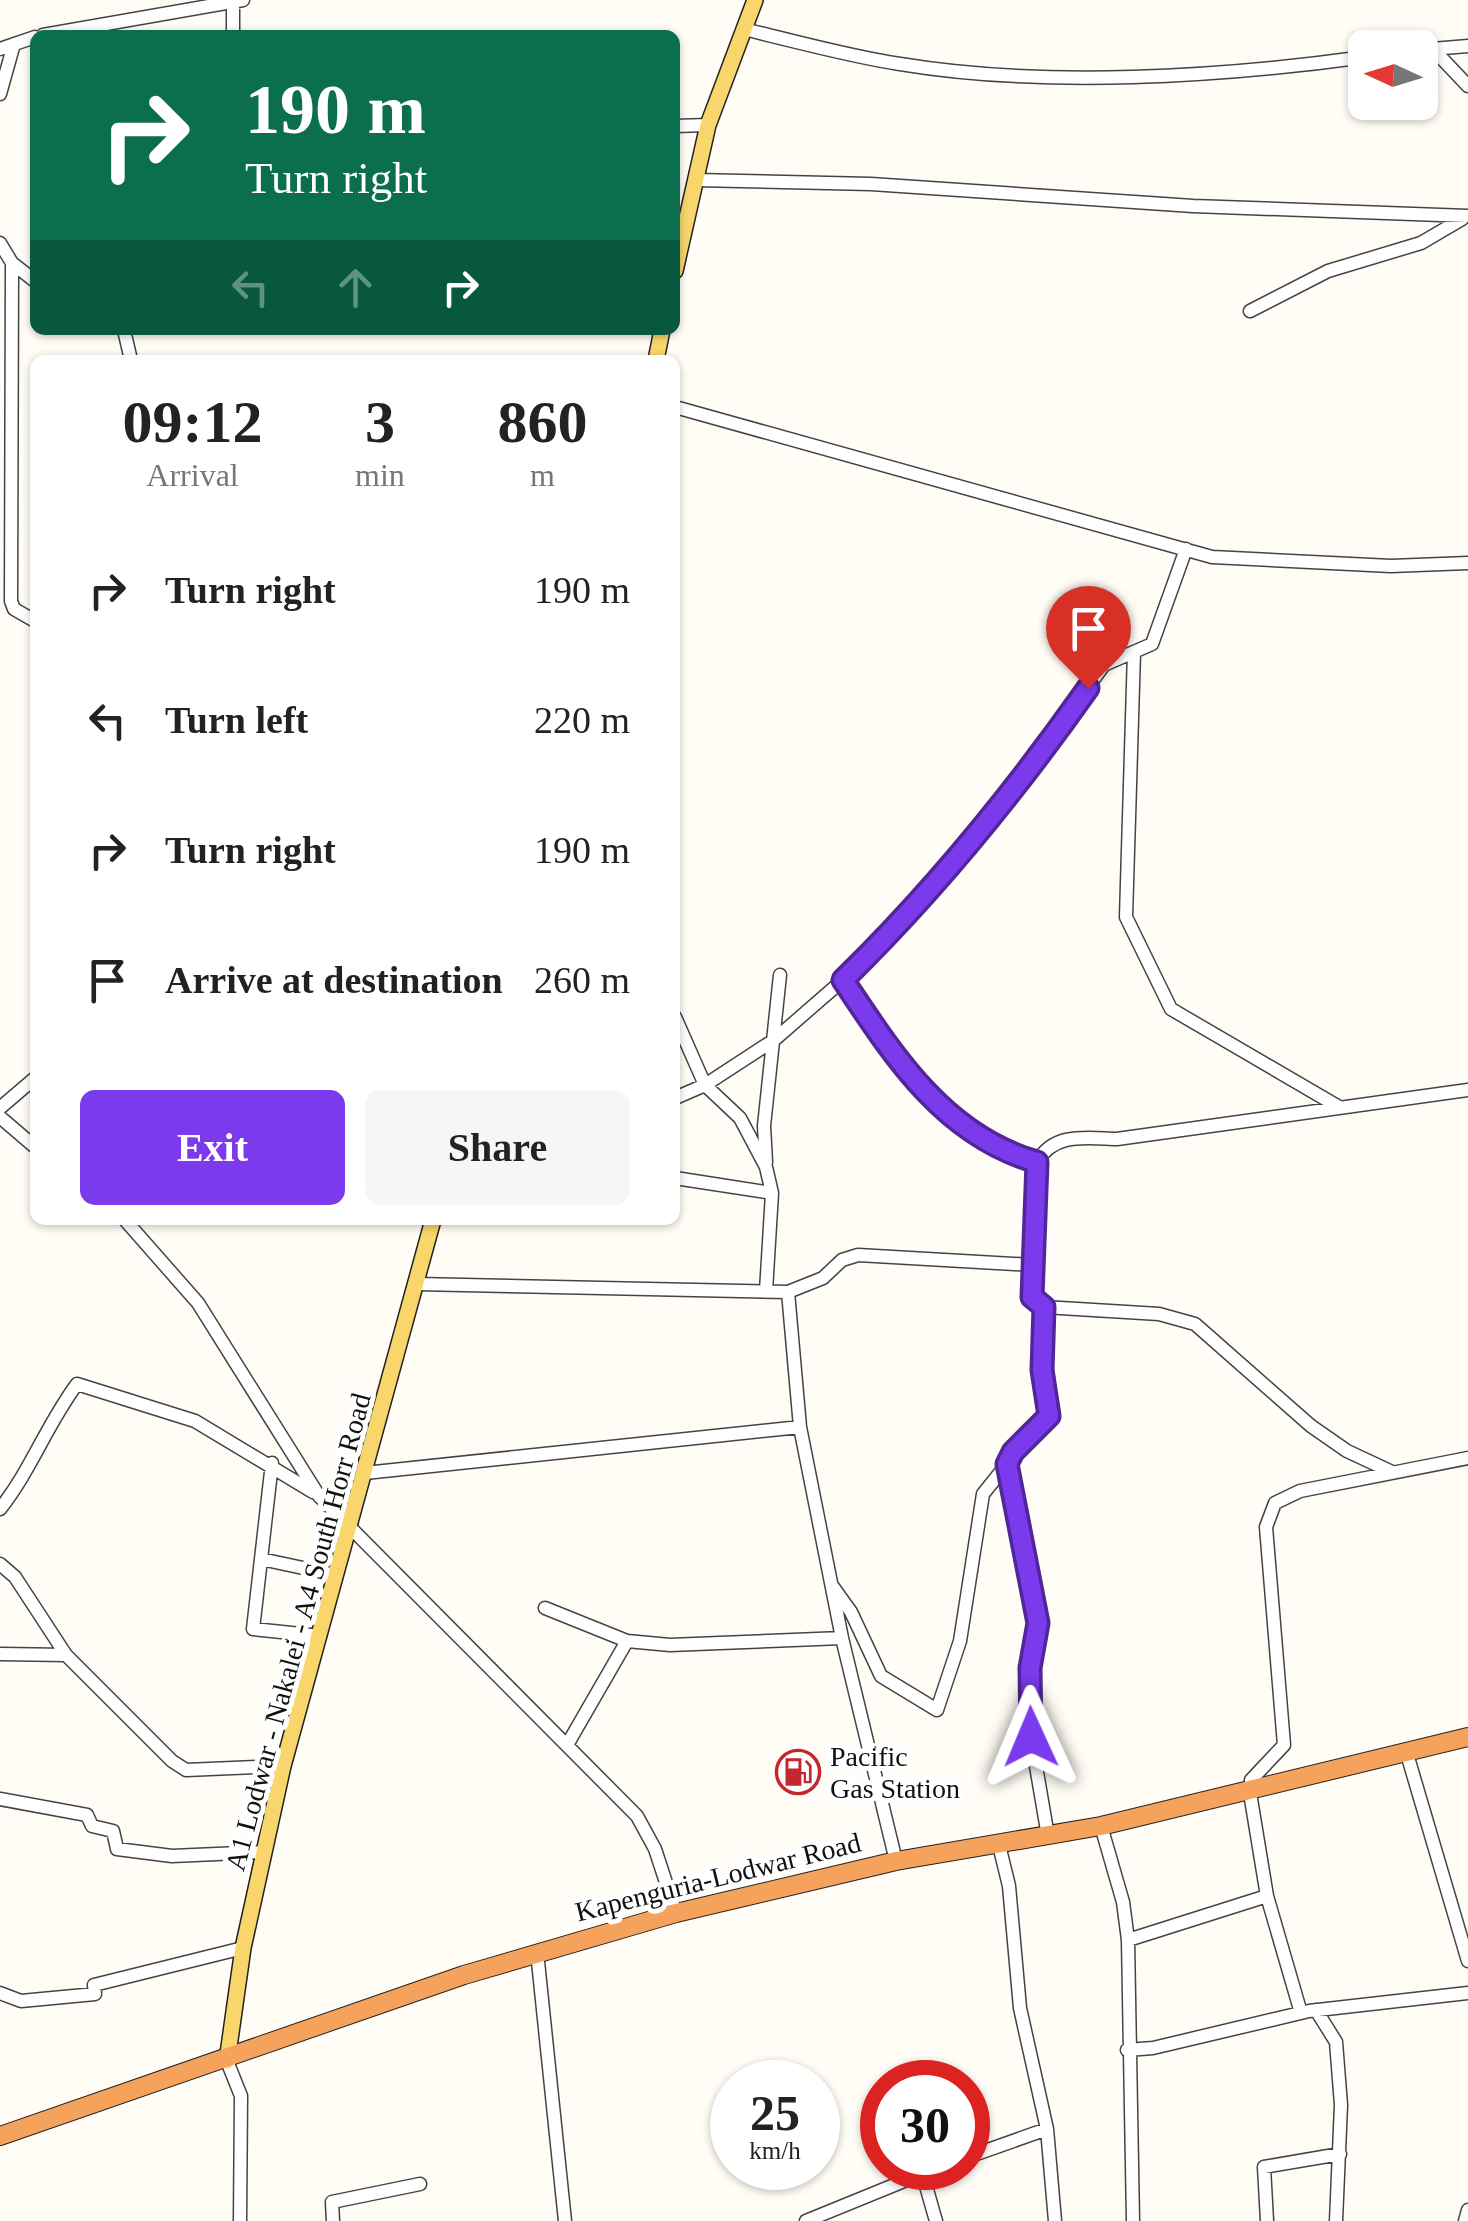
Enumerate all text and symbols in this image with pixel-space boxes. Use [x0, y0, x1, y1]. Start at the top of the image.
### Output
north arrow [1348, 30, 1438, 120]
map controls [1348, 30, 1438, 120]
icon: right [80, 70, 210, 200]
text: 190 m [245, 71, 426, 148]
text: Turn right [245, 153, 427, 203]
icon: left [223, 260, 278, 315]
icon: ahead [328, 260, 383, 315]
icon: right [433, 260, 488, 315]
text: 09:12 [123, 389, 263, 455]
text: 3 [365, 389, 395, 455]
text: 860 [497, 389, 587, 455]
text: Arrival [146, 457, 239, 493]
text: min [355, 457, 405, 493]
text: m [530, 457, 555, 493]
icon: right [80, 563, 135, 618]
text: Turn right [165, 569, 336, 611]
text: 190 m [534, 569, 630, 611]
pin [1046, 586, 1131, 689]
icon: arrive [1061, 601, 1116, 656]
icon: left [80, 693, 135, 748]
text: Turn left [165, 699, 308, 741]
text: 220 m [534, 699, 630, 741]
icon: right [80, 823, 135, 878]
text: Turn right [165, 829, 336, 871]
text: 190 m [534, 829, 630, 871]
icon: arrive [80, 953, 135, 1008]
text: Arrive at destination [165, 959, 503, 1001]
text: 260 m [534, 959, 630, 1001]
button: Exit [80, 1090, 345, 1205]
button: Share [365, 1090, 630, 1205]
street label: A1 Lodwar - Nakalei - A4 South Horr Road [219, 1390, 377, 1874]
position arrow [979, 1685, 1083, 1789]
place label: Pacific Gas Station [830, 1741, 960, 1804]
fuel station icon: Pacific Gas Station [775, 1749, 821, 1795]
street label: Kapenguria-Lodwar Road [572, 1827, 864, 1927]
speed limit sign: 30 [860, 2060, 990, 2190]
text: 25 [750, 2085, 800, 2141]
text: km/h [749, 2137, 801, 2164]

